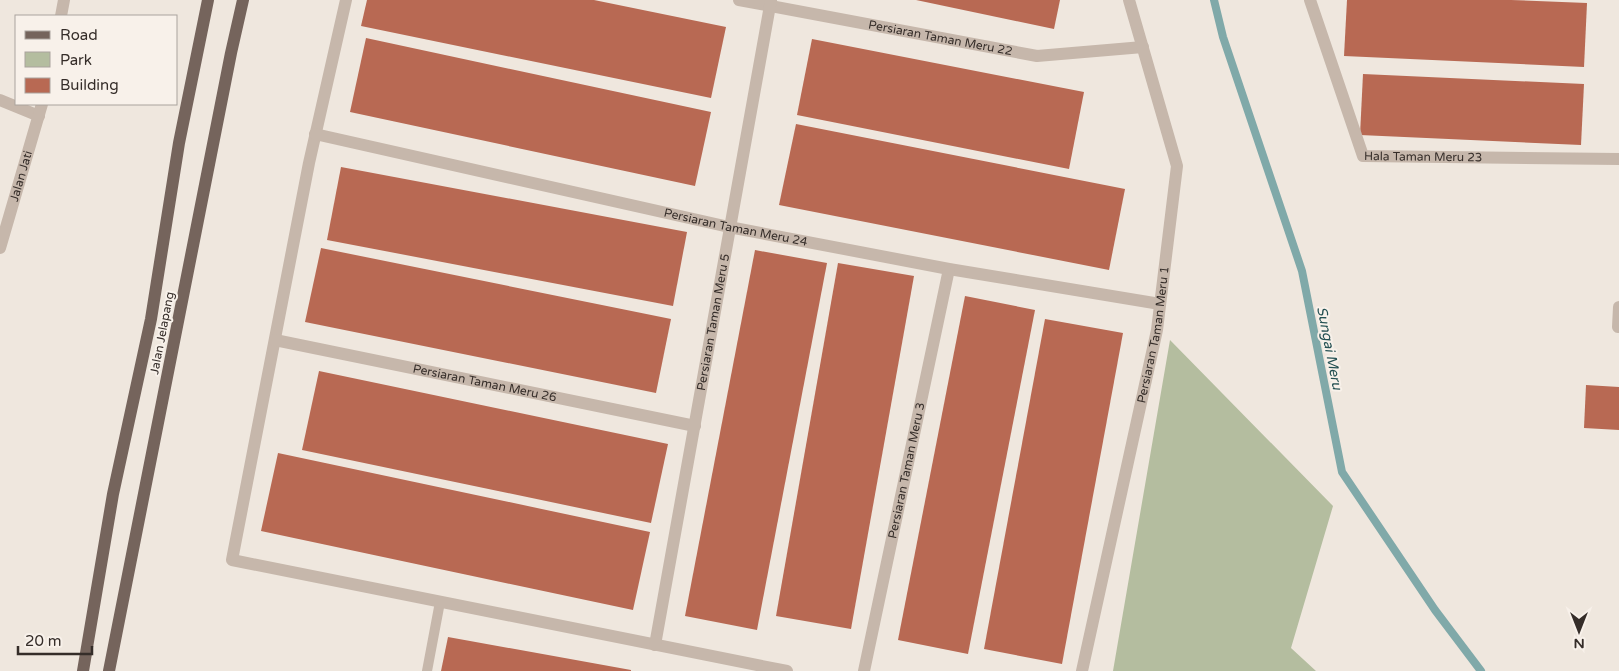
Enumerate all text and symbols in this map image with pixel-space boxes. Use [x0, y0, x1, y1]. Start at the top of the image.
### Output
legend [15, 15, 178, 105]
street label: Persiaran Taman Meru 22 [867, 17, 1014, 58]
text: Road [60, 26, 98, 44]
text: Park [60, 51, 92, 69]
text: Building [60, 76, 119, 94]
street label: Jalan Jati [7, 149, 35, 203]
street label: Hala Taman Meru 23 [1364, 149, 1483, 164]
street label: Persiaran Taman Meru 24 [663, 206, 809, 249]
street label: Persiaran Taman Meru 5 [694, 253, 732, 392]
street label: Persiaran Taman Meru 1 [1134, 265, 1172, 404]
street label: Jalan Jelapang [147, 291, 177, 375]
water label: Sungai Meru [1313, 305, 1346, 393]
street label: Persiaran Taman Meru 26 [412, 361, 558, 404]
street label: Persiaran Taman Meru 3 [885, 401, 928, 540]
north arrow [1554, 606, 1604, 656]
scale bar [18, 624, 91, 656]
text: 20 m [25, 632, 62, 650]
text: N [1573, 635, 1585, 652]

